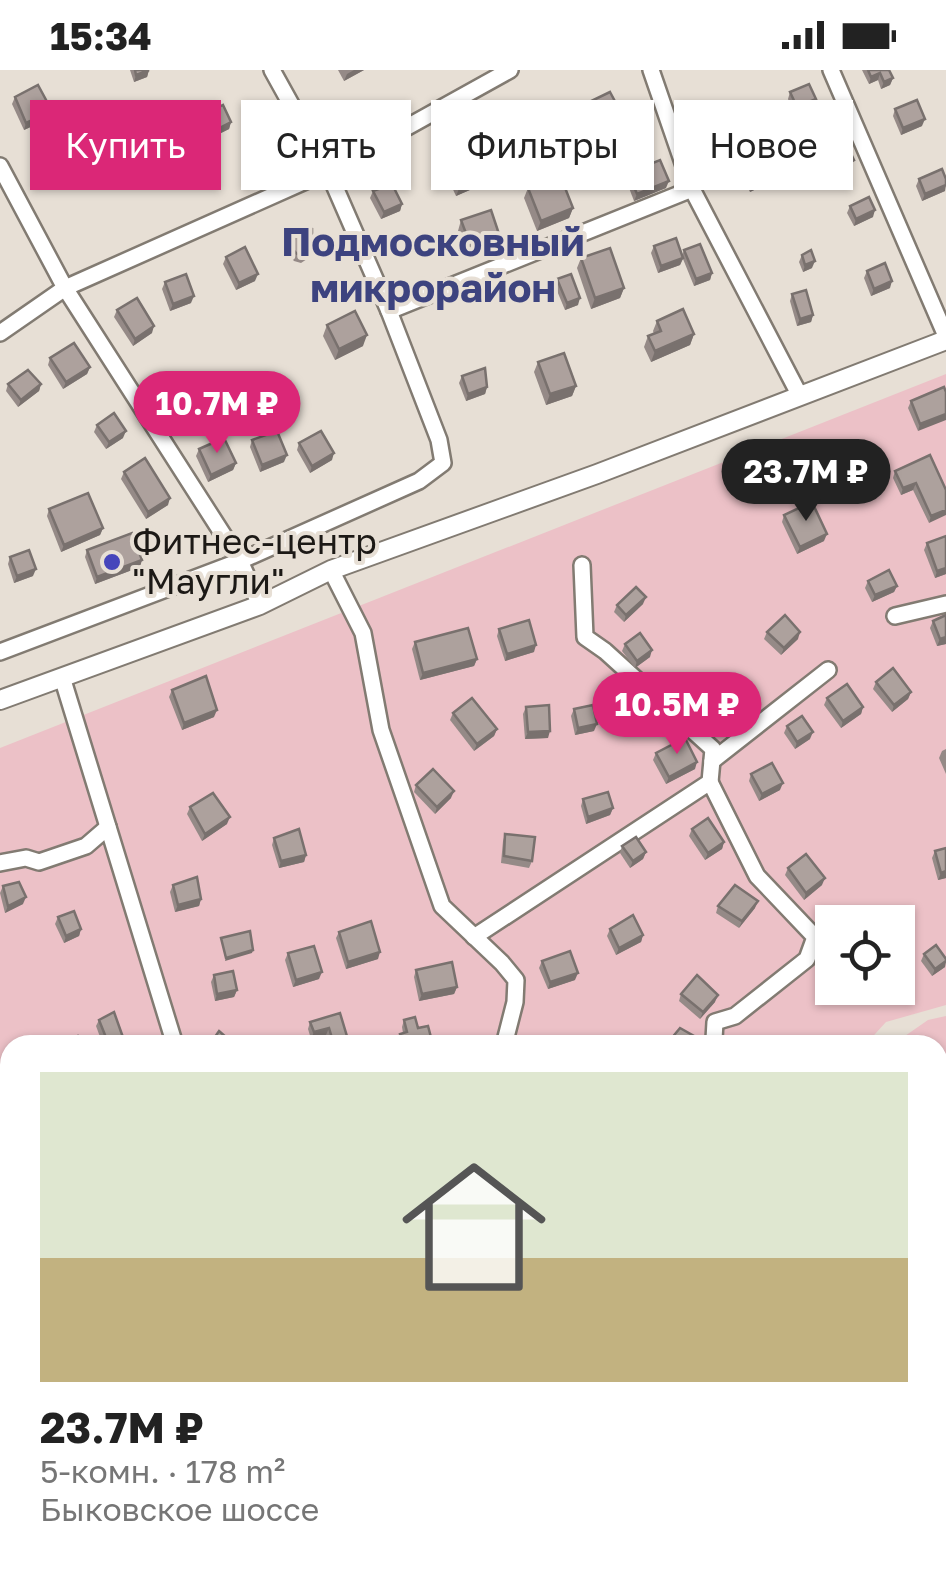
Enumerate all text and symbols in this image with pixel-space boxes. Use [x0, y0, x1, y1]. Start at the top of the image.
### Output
text: 15:34 [50, 13, 152, 58]
chip: Купить [30, 100, 221, 190]
chip: Снять [241, 100, 411, 190]
chip: Фильтры [431, 100, 654, 190]
chip: Новое [674, 100, 853, 190]
district label: Подмосковный микрорайон [281, 217, 585, 311]
pin: 10.7M ₽ [125, 371, 309, 456]
text: 10.7M ₽ [155, 384, 279, 422]
pin: 23.7M ₽ [714, 439, 898, 524]
text: 23.7M ₽ [744, 452, 868, 490]
place label: Фитнес-центр "Маугли" [132, 520, 377, 602]
marker: Фитнес-центр "Маугли" [101, 551, 123, 573]
pin: 10.5M ₽ [585, 672, 769, 757]
text: 10.5M ₽ [614, 685, 740, 723]
map controls [815, 905, 915, 1005]
button: locate [815, 905, 915, 1005]
icon: home [384, 1137, 564, 1317]
text: 23.7M ₽ [40, 1402, 204, 1452]
text: 5-комн. · 178 m² [40, 1452, 285, 1490]
text: Быковское шоссе [40, 1490, 319, 1528]

